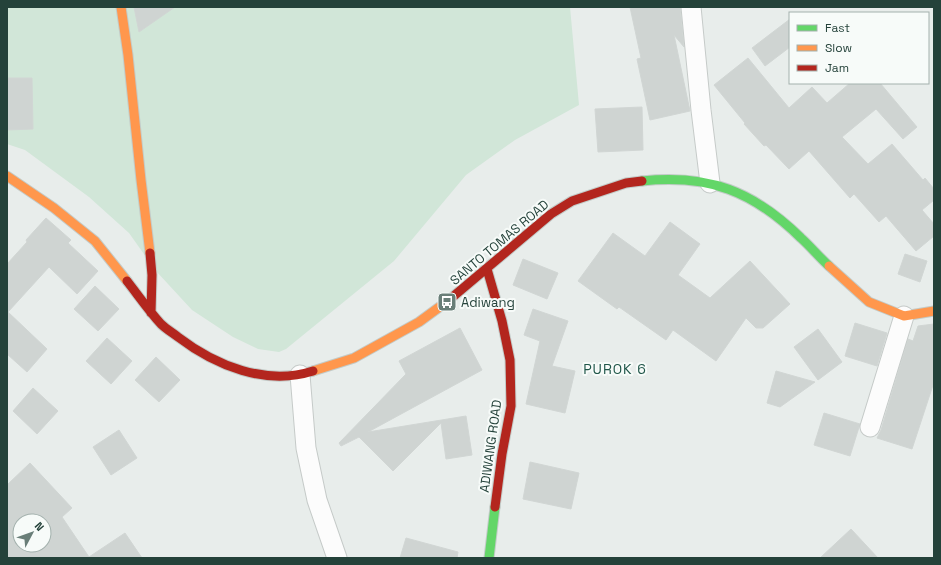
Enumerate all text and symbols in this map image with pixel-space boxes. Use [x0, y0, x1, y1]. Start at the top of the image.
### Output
legend [789, 12, 929, 84]
text: Fast [825, 20, 850, 36]
text: Slow [825, 40, 852, 56]
text: Jam [825, 60, 849, 76]
street label: SANTO TOMAS ROAD [446, 196, 552, 289]
bus stop icon: Adiwang [436, 291, 458, 313]
place label: Adiwang [461, 294, 515, 311]
district label: PUROK 6 [583, 360, 647, 378]
street label: ADIWANG ROAD [476, 399, 505, 493]
north arrow [12, 513, 52, 553]
text: N [32, 519, 47, 534]

